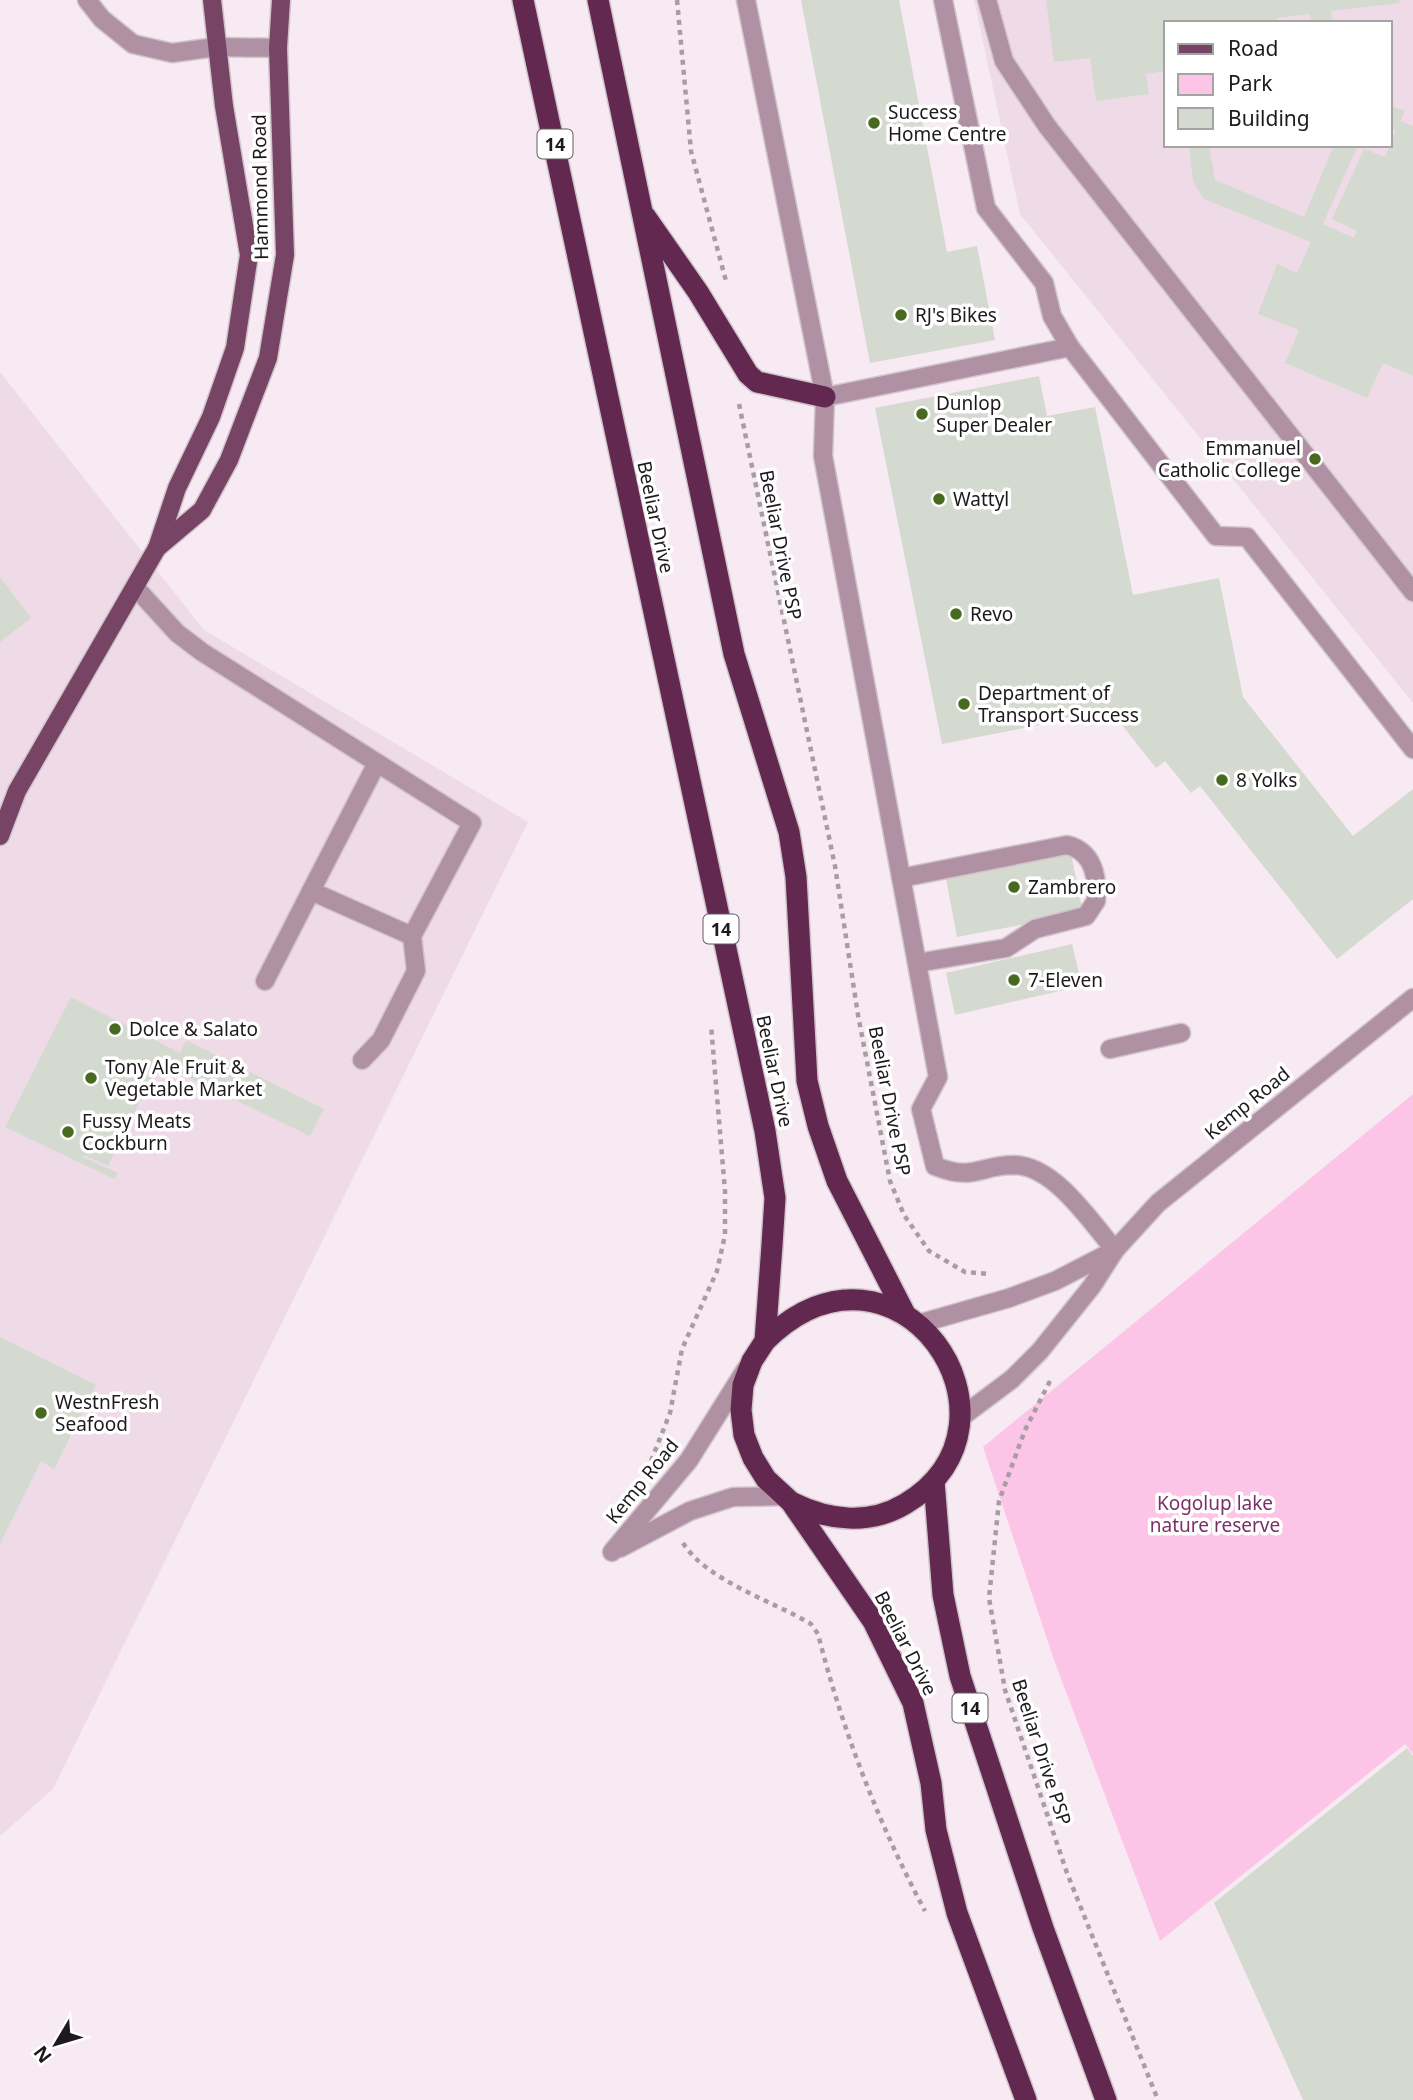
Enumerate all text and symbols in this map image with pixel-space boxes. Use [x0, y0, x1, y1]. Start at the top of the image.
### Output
legend [1164, 21, 1392, 147]
text: Road [1228, 34, 1278, 62]
text: Park [1228, 69, 1273, 97]
place label: Success Home Centre [888, 99, 1007, 147]
text: Building [1228, 104, 1310, 132]
street label: Hammond Road [246, 114, 274, 260]
marker: Success Home Centre [866, 115, 882, 131]
road number: 14 [538, 130, 572, 159]
place label: RJ's Bikes [915, 302, 997, 328]
marker: RJ's Bikes [893, 307, 909, 323]
place label: Dunlop Super Dealer [936, 390, 1052, 438]
marker: Dunlop Super Dealer [914, 406, 930, 422]
place label: Emmanuel Catholic College [1158, 435, 1301, 483]
marker: Emmanuel Catholic College [1307, 451, 1323, 467]
street label: Beeliar Drive [631, 459, 681, 575]
street label: Beeliar Drive PSP [754, 468, 808, 622]
place label: Wattyl [953, 486, 1009, 512]
marker: Wattyl [931, 491, 947, 507]
place label: Revo [970, 601, 1013, 627]
marker: Revo [948, 606, 964, 622]
place label: Department of Transport Success [978, 680, 1139, 728]
marker: Department of Transport Success [956, 696, 972, 712]
place label: 8 Yolks [1236, 767, 1297, 793]
marker: 8 Yolks [1214, 772, 1230, 788]
place label: Zambrero [1028, 874, 1116, 900]
marker: Zambrero [1006, 879, 1022, 895]
road number: 14 [704, 914, 738, 944]
place label: 7-Eleven [1028, 967, 1103, 993]
marker: 7-Eleven [1006, 972, 1022, 988]
street label: Beeliar Drive [750, 1013, 800, 1129]
place label: Dolce & Salato [129, 1016, 258, 1042]
marker: Dolce & Salato [107, 1021, 123, 1037]
street label: Beeliar Drive PSP [863, 1024, 917, 1178]
place label: Tony Ale Fruit & Vegetable Market [105, 1054, 262, 1102]
street label: Kemp Road [1199, 1061, 1295, 1145]
marker: Tony Ale Fruit & Vegetable Market [83, 1070, 99, 1086]
place label: Fussy Meats Cockburn [82, 1108, 191, 1156]
marker: Fussy Meats Cockburn [60, 1124, 76, 1140]
place label: WestnFresh Seafood [55, 1389, 160, 1437]
marker: WestnFresh Seafood [33, 1405, 49, 1421]
street label: Kemp Road [600, 1433, 684, 1529]
park label: Kogolup lake nature reserve [1150, 1490, 1280, 1538]
street label: Beeliar Drive [869, 1586, 943, 1700]
street label: Beeliar Drive PSP [1006, 1676, 1078, 1828]
road number: 14 [953, 1694, 988, 1722]
north arrow [21, 2009, 91, 2079]
text: N [28, 2040, 58, 2069]

